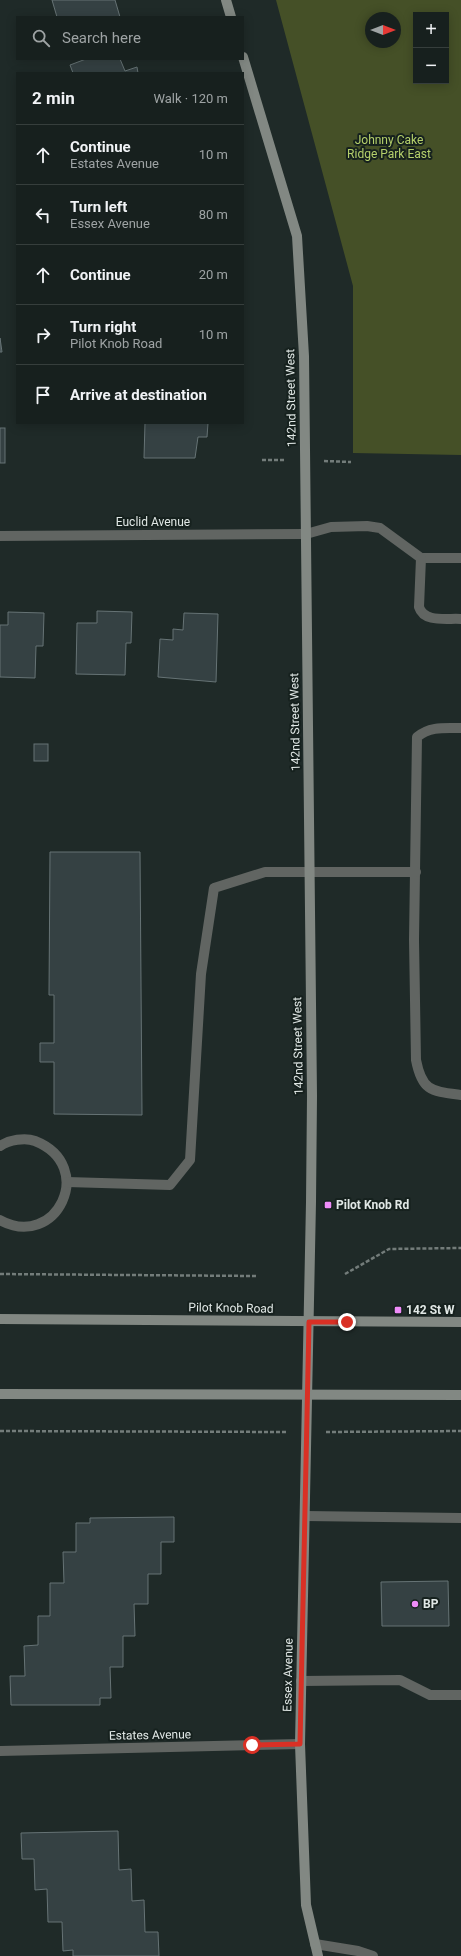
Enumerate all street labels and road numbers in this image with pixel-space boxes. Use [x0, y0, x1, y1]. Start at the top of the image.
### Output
street label: 142nd Street West [283, 349, 299, 447]
street label: Euclid Avenue [116, 515, 190, 529]
street label: 142nd Street West [287, 673, 303, 771]
street label: 142nd Street West [290, 997, 306, 1095]
street label: Pilot Knob Road [188, 1300, 274, 1316]
street label: Essex Avenue [280, 1638, 296, 1712]
street label: Estates Avenue [109, 1727, 191, 1743]

